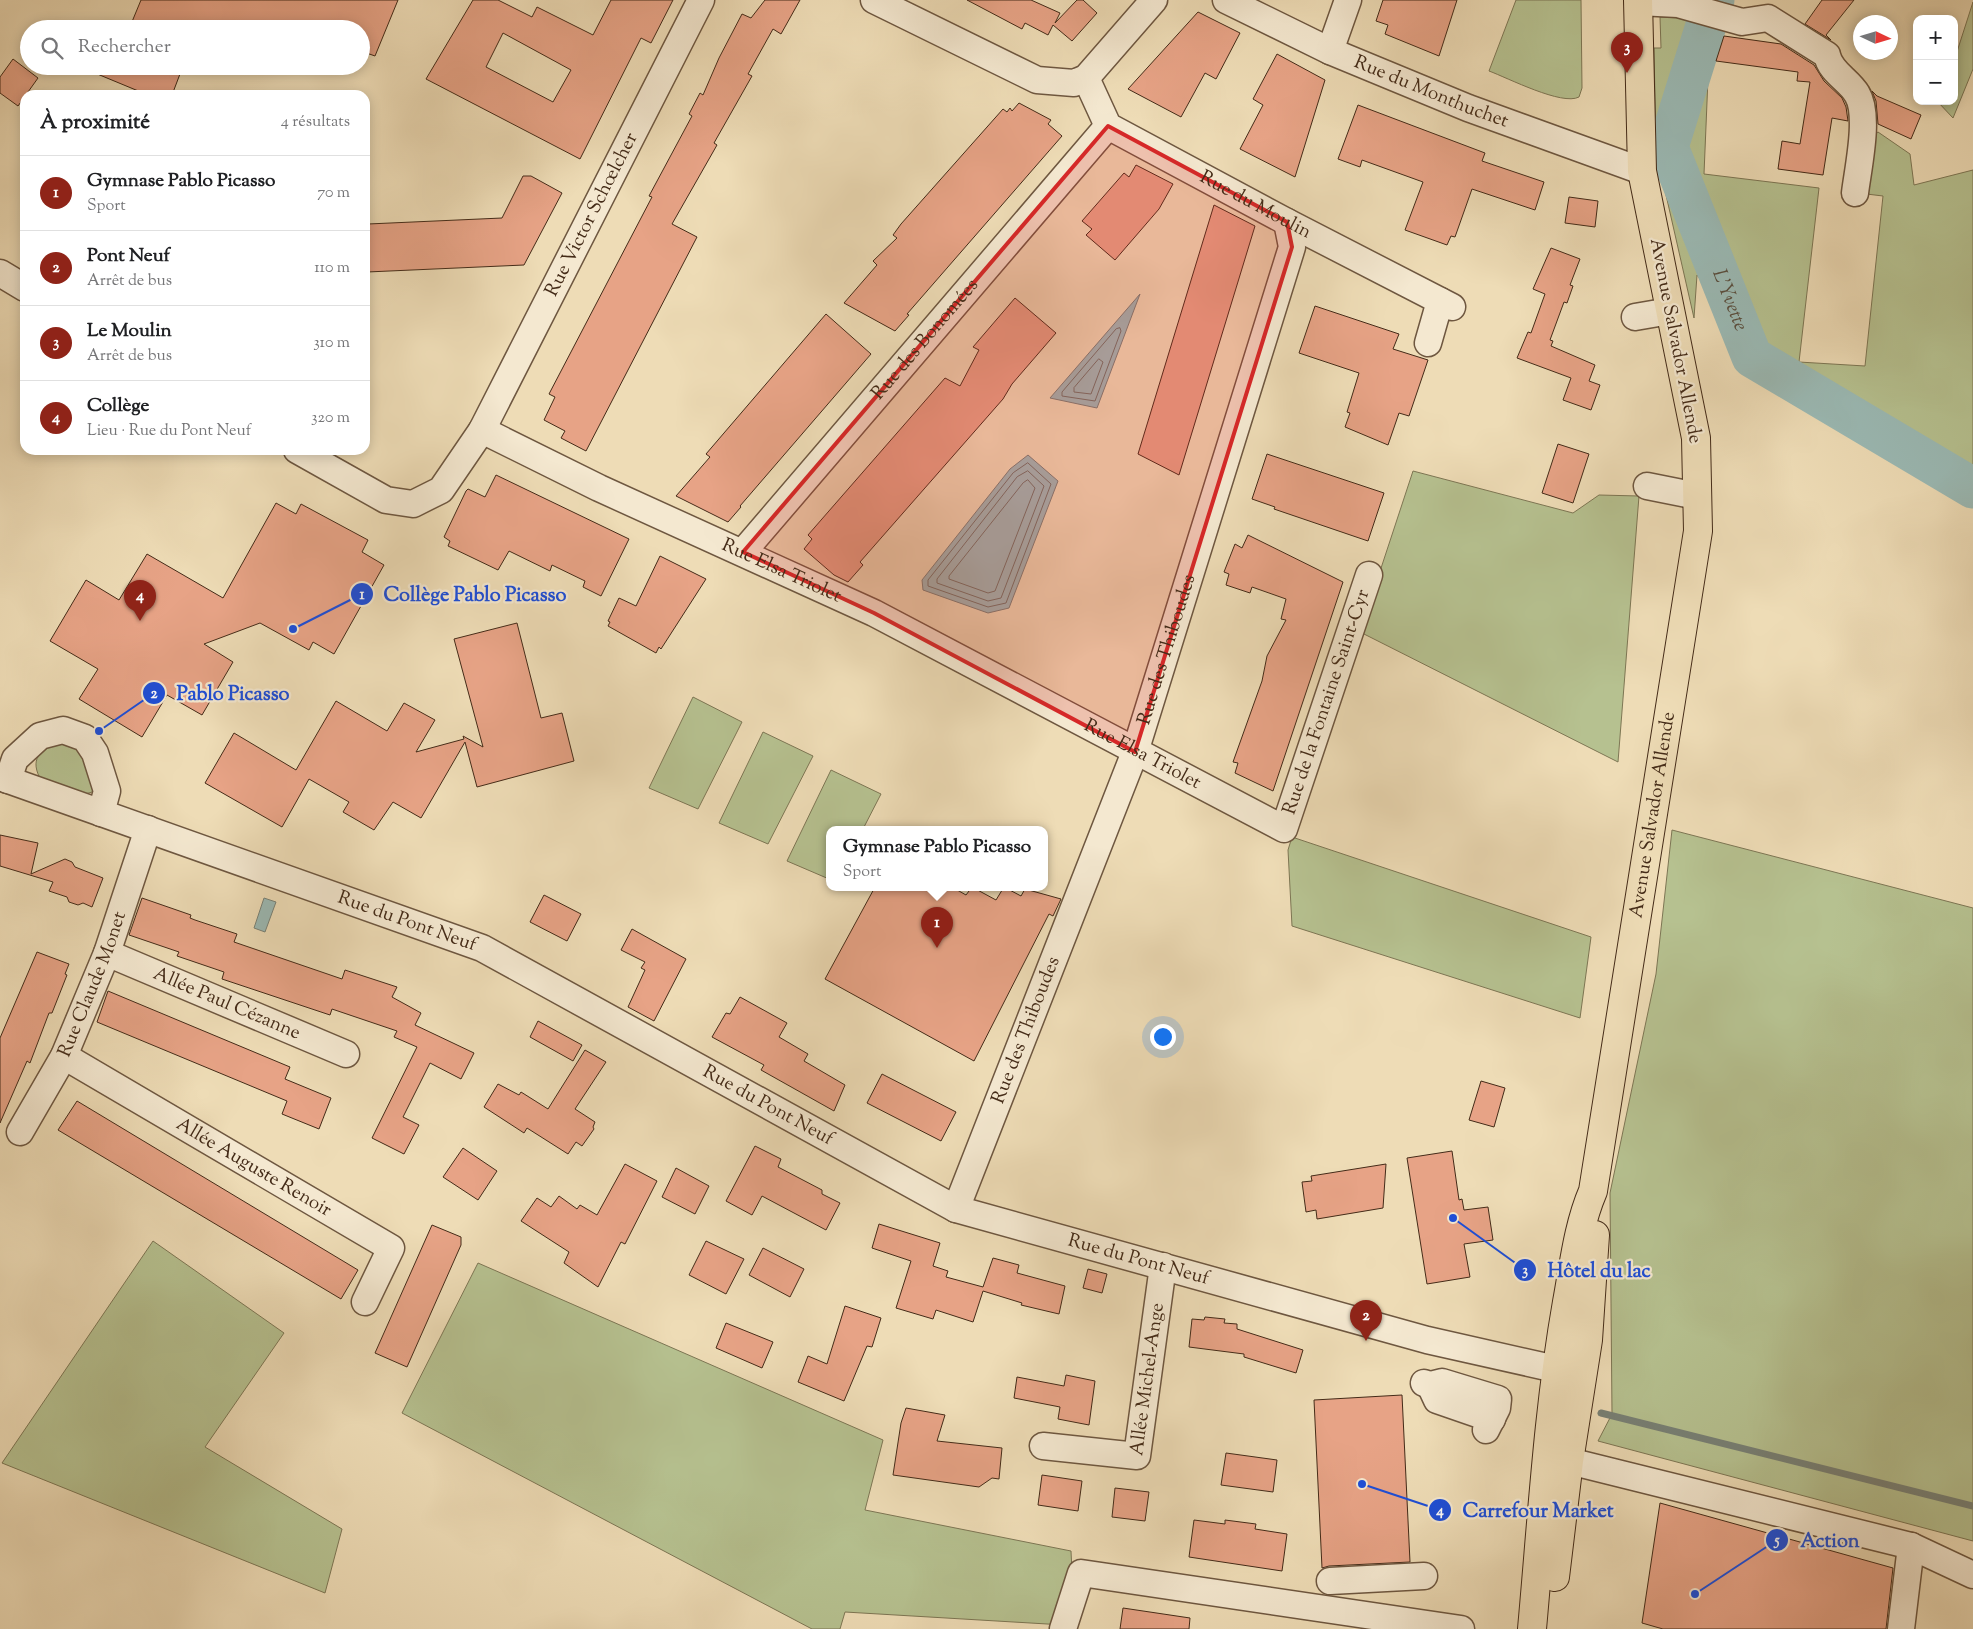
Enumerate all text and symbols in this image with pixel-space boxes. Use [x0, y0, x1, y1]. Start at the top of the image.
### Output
north arrow [1853, 15, 1898, 60]
map controls [1913, 15, 1958, 105]
button: + [1913, 15, 1958, 60]
search box [20, 20, 370, 75]
pin: 3 [1611, 32, 1643, 73]
icon: search [38, 34, 66, 62]
text: Rechercher [78, 34, 171, 61]
street label: Rue du Monthuchet [1350, 49, 1513, 135]
button: − [1913, 60, 1958, 105]
text: À proximité [40, 108, 150, 138]
text: 4 résultats [281, 111, 350, 134]
street label: Rue Victor Schœlcher [539, 128, 645, 301]
street label: Rue du Moulin [1195, 164, 1316, 246]
text: Gymnase Pablo Picasso [87, 168, 275, 195]
text: 1 [53, 182, 59, 205]
text: 70 m [317, 182, 350, 205]
text: Sport [87, 195, 126, 218]
street label: Avenue Salvador Allende [1642, 236, 1708, 446]
text: Pont Neuf [87, 243, 170, 270]
text: 2 [52, 257, 60, 280]
text: 110 m [314, 257, 350, 280]
water label: L'Yvette [1704, 265, 1755, 336]
text: Arrêt de bus [87, 270, 172, 293]
street label: Rue des Bonomées [865, 273, 985, 406]
text: Le Moulin [87, 318, 172, 345]
text: 3 [53, 332, 59, 355]
text: 310 m [313, 332, 350, 355]
text: Arrêt de bus [87, 345, 172, 368]
text: Collège [87, 393, 149, 420]
text: 4 [52, 407, 60, 430]
text: 320 m [311, 407, 350, 430]
text: Lieu · Rue du Pont Neuf [87, 420, 251, 443]
street label: Rue Elsa Triolet [717, 532, 846, 610]
street label: Rue des Thiboudes [1131, 571, 1203, 728]
callout: Collège Pablo Picasso [349, 576, 577, 611]
pin: 4 [124, 580, 156, 621]
text: Collège Pablo Picasso [384, 582, 566, 611]
text: 1 [359, 585, 365, 606]
street label: Rue de la Fontaine Saint-Cyr [1276, 586, 1377, 818]
callout: Pablo Picasso [142, 676, 300, 711]
text: Pablo Picasso [177, 681, 290, 710]
text: 2 [150, 684, 158, 705]
street label: Avenue Salvador Allende [1623, 710, 1683, 920]
street label: Rue Elsa Triolet [1079, 712, 1206, 797]
popup [826, 826, 1048, 891]
text: Gymnase Pablo Picasso [843, 834, 1031, 861]
text: Sport [843, 861, 881, 884]
street label: Rue du Pont Neuf [334, 884, 482, 959]
pin: 1 [921, 907, 953, 948]
street label: Rue Claude Monet [52, 908, 133, 1061]
street label: Rue des Thiboudes [985, 953, 1067, 1108]
street label: Allée Paul Cézanne [149, 960, 305, 1047]
your location [1150, 1024, 1176, 1050]
street label: Rue du Pont Neuf [698, 1059, 840, 1153]
street label: Allée Auguste Renoir [171, 1111, 337, 1224]
street label: Rue du Pont Neuf [1065, 1227, 1214, 1293]
callout: Hôtel du lac [1512, 1252, 1660, 1287]
text: Hôtel du lac [1548, 1258, 1651, 1287]
text: 3 [1522, 1261, 1528, 1282]
pin: 2 [1350, 1300, 1382, 1341]
street label: Allée Michel-Ange [1124, 1301, 1171, 1457]
callout: Carrefour Market [1427, 1493, 1623, 1528]
text: Carrefour Market [1462, 1498, 1614, 1527]
text: 4 [1435, 1501, 1444, 1522]
callout: Action [1765, 1522, 1869, 1557]
text: Action [1800, 1528, 1860, 1557]
text: 5 [1773, 1531, 1780, 1552]

